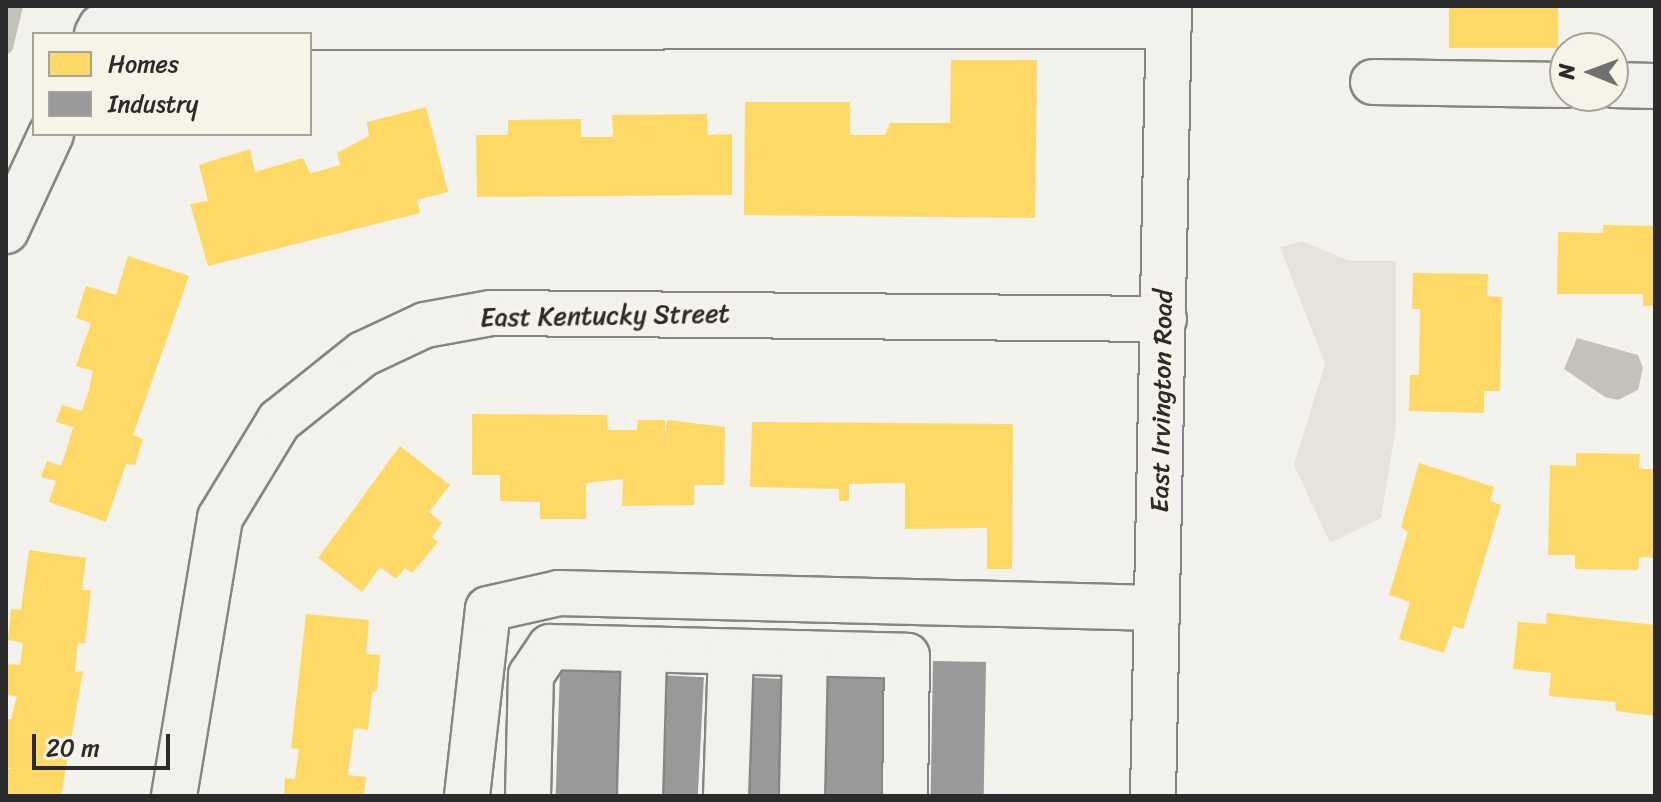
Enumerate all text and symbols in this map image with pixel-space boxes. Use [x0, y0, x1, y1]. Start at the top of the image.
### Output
legend [32, 32, 312, 136]
north arrow [1549, 32, 1629, 112]
text: Homes [108, 43, 179, 85]
text: N [1547, 64, 1586, 80]
text: Industry [108, 83, 198, 125]
street label: East Irvington Road [1144, 288, 1180, 514]
street label: East Kentucky Street [480, 298, 730, 334]
scale bar [36, 718, 174, 768]
text: 20 m [46, 727, 100, 769]

